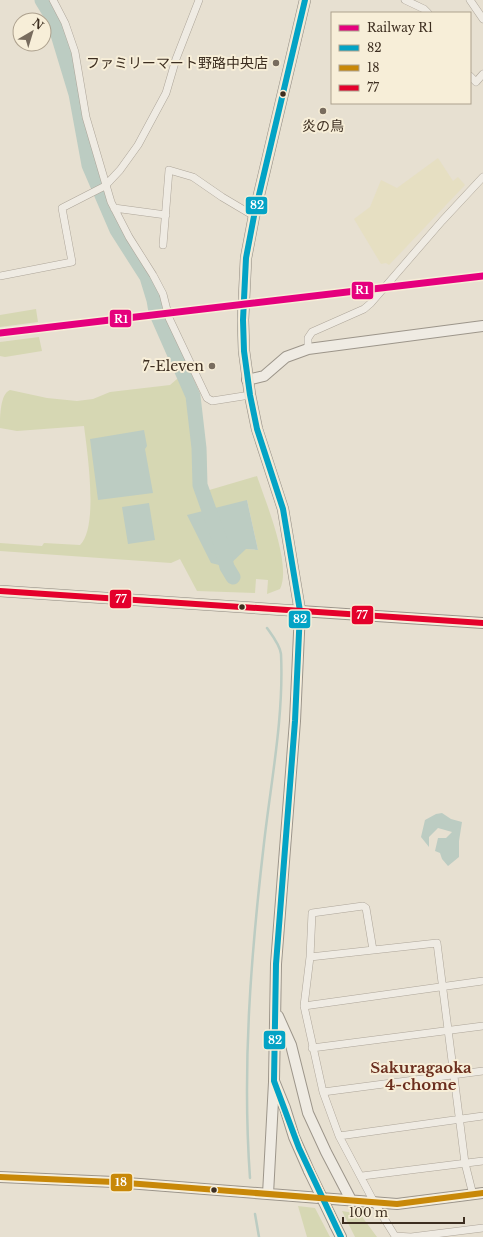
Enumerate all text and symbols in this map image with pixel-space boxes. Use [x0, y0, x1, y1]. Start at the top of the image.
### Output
north arrow [12, 12, 52, 52]
legend [331, 12, 471, 104]
text: N [30, 15, 47, 33]
text: Railway R1 [367, 20, 433, 35]
text: 82 [367, 40, 382, 55]
place label: ファミリーマート野路中央店 [86, 54, 268, 72]
marker: ファミリーマート野路中央店 [271, 58, 281, 68]
text: 18 [367, 60, 380, 75]
text: 77 [367, 80, 380, 95]
unlabelled marker [278, 89, 288, 99]
marker: 炎の鳥 [318, 106, 328, 116]
place label: 炎の鳥 [302, 117, 344, 135]
line badge: 82 [245, 196, 268, 215]
text: 82 [250, 198, 264, 212]
line badge: R1 [351, 281, 374, 300]
text: R1 [355, 283, 369, 297]
line badge: R1 [109, 309, 132, 328]
text: R1 [114, 312, 128, 326]
place label: 7-Eleven [142, 357, 204, 375]
marker: 7-Eleven [207, 361, 217, 371]
line badge: 77 [109, 589, 132, 609]
text: 77 [115, 592, 127, 606]
unlabelled marker [237, 602, 247, 612]
line badge: 77 [351, 605, 374, 625]
text: 77 [356, 608, 368, 622]
line badge: 82 [288, 610, 311, 629]
text: 82 [293, 612, 307, 626]
line badge: 82 [263, 1030, 286, 1050]
text: 82 [268, 1033, 282, 1047]
district label: Sakuragaoka 4-chome [370, 1058, 472, 1094]
line badge: 18 [110, 1173, 133, 1192]
text: 18 [115, 1175, 127, 1189]
unlabelled marker [209, 1185, 219, 1195]
scale bar [343, 1199, 464, 1225]
text: 100 m [349, 1205, 388, 1220]

